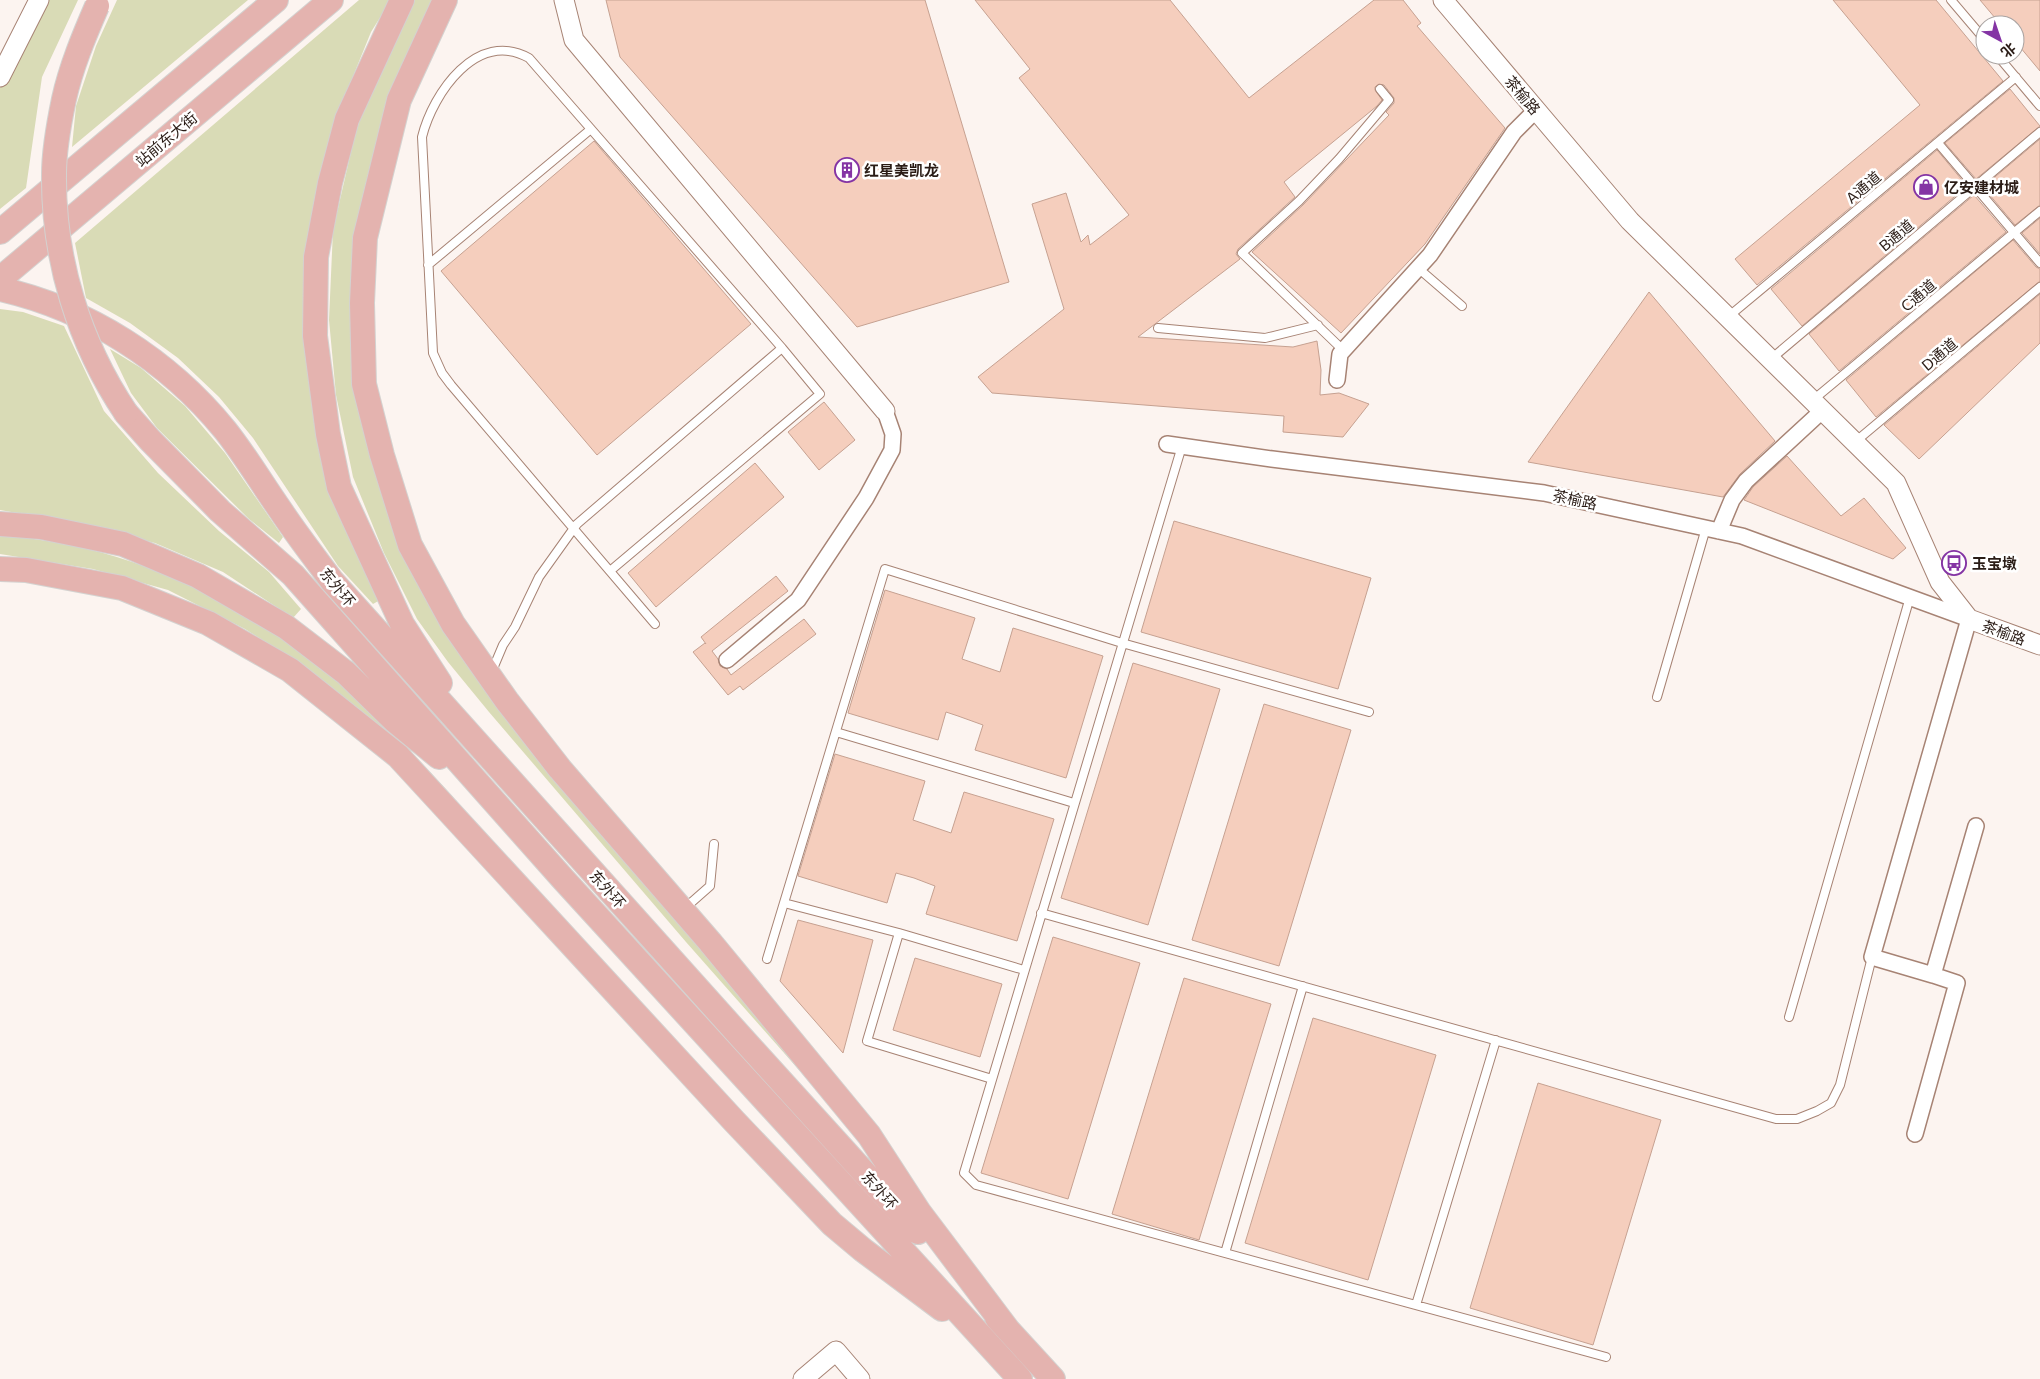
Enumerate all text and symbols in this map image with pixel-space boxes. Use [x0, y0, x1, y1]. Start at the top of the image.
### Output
north arrow [1975, 15, 2025, 65]
text: 北 [1998, 39, 2020, 61]
street label: 茶榆路 [1502, 72, 1544, 118]
street label: 站前东大街 [131, 108, 201, 170]
building icon: 红星美凯龙 [834, 157, 860, 183]
place label: 红星美凯龙 [864, 161, 939, 179]
street label: A通道 [1842, 167, 1884, 207]
shop icon: 亿安建材城 [1913, 174, 1939, 200]
place label: 亿安建材城 [1944, 178, 2019, 196]
street label: B通道 [1875, 215, 1917, 255]
street label: C通道 [1897, 275, 1939, 315]
street label: D通道 [1917, 334, 1961, 374]
street label: 茶榆路 [1551, 486, 1599, 512]
bus stop icon: 玉宝墩 [1941, 550, 1967, 576]
place label: 玉宝墩 [1972, 554, 2017, 572]
street label: 东外环 [317, 564, 359, 610]
street label: 茶榆路 [1980, 616, 2028, 648]
street label: 东外环 [586, 866, 630, 912]
street label: 东外环 [858, 1167, 902, 1213]

